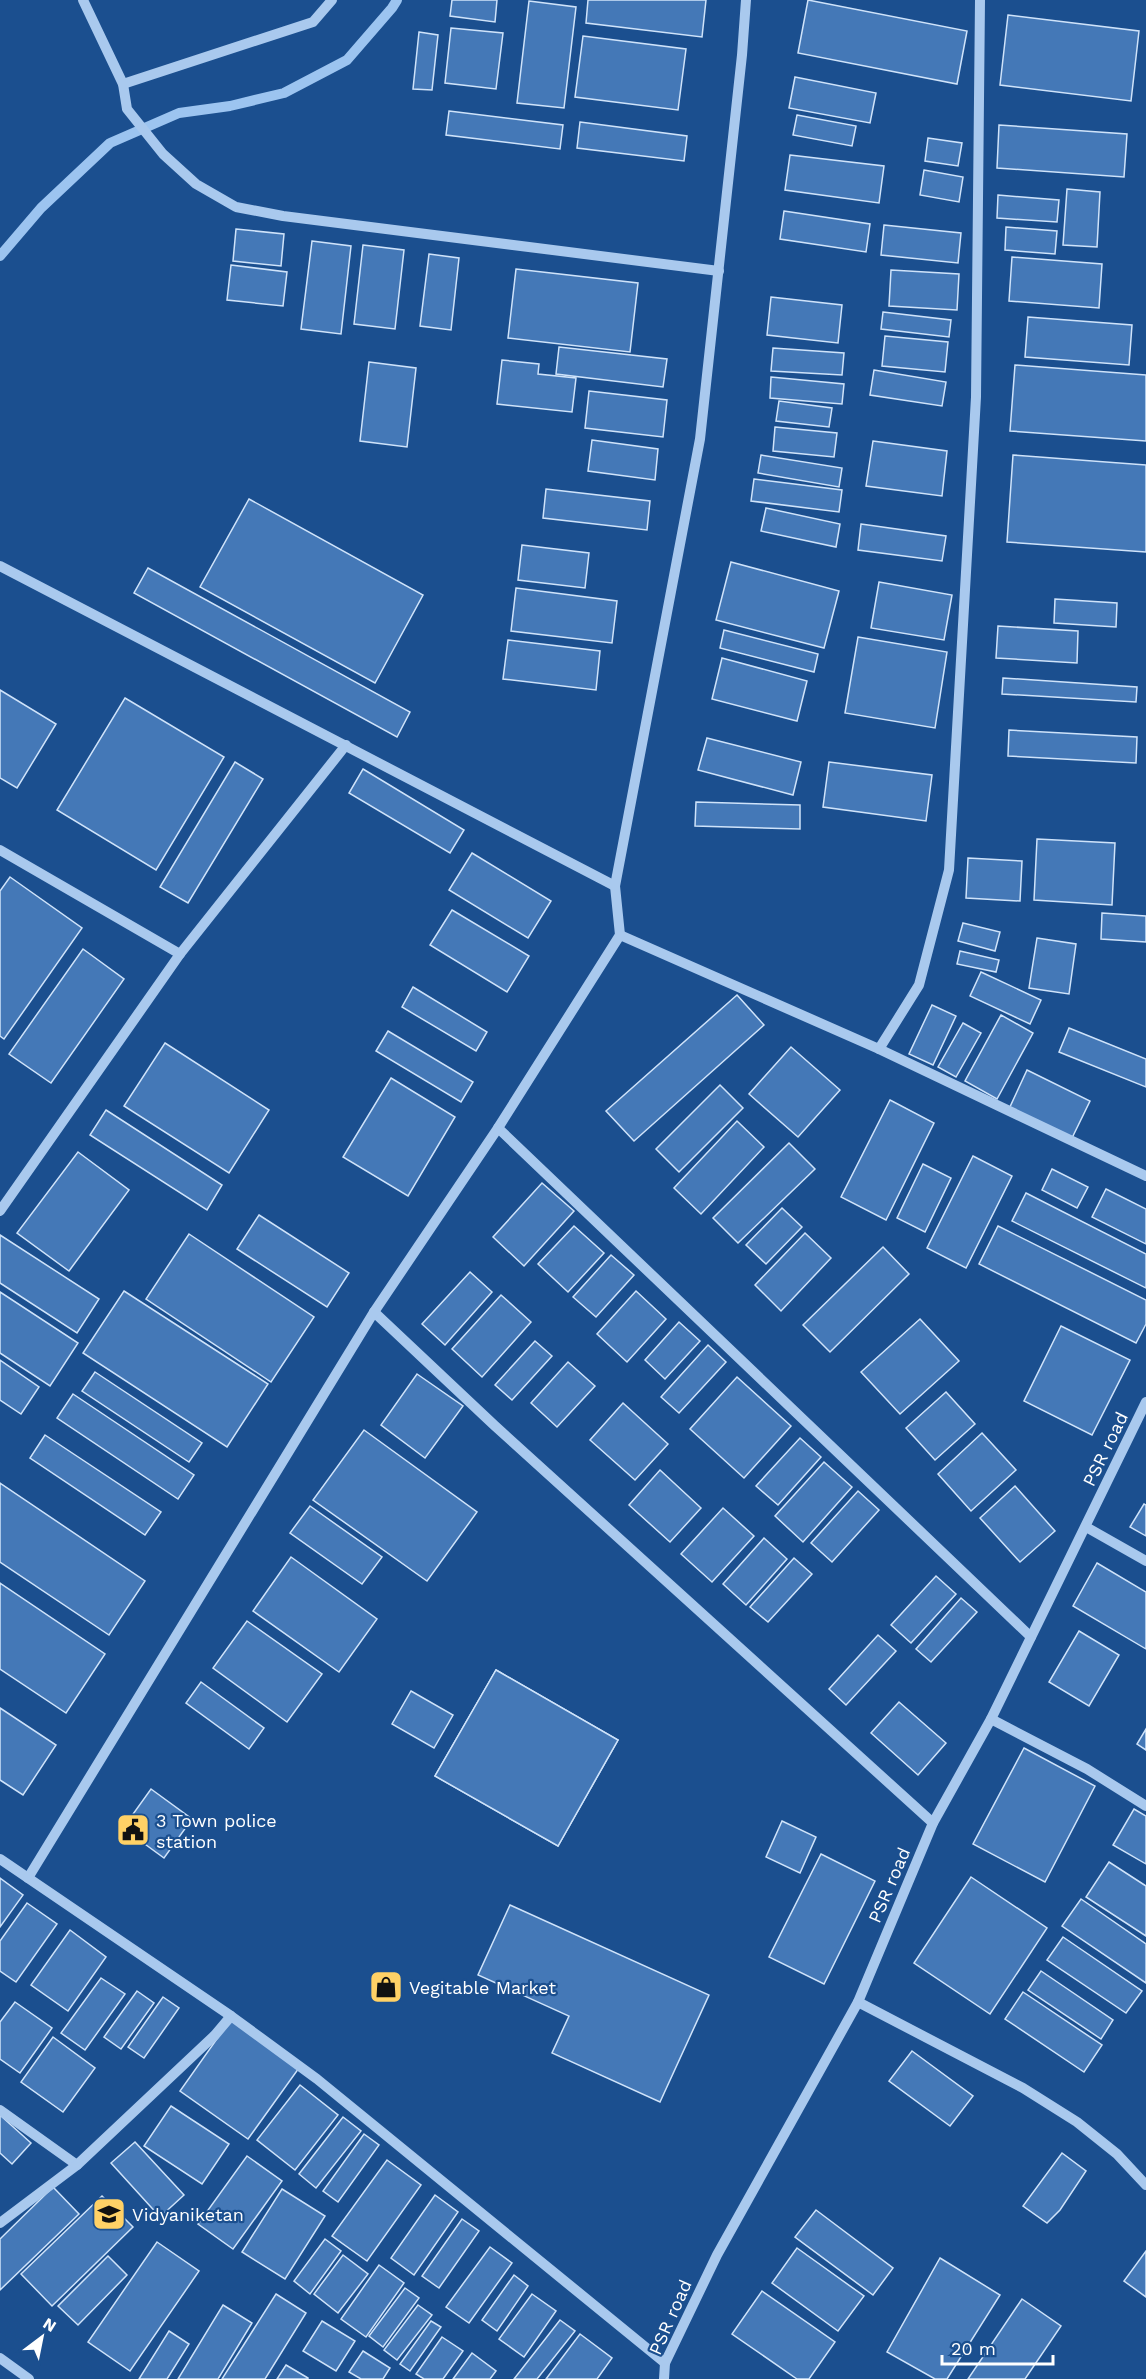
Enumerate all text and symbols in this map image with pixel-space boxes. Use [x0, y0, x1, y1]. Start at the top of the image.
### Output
street label: PSR road [1078, 1408, 1132, 1490]
place label: 3 Town police station [156, 1810, 277, 1852]
public building icon: 3 Town police station [115, 1812, 151, 1848]
street label: PSR road [864, 1844, 914, 1926]
shop icon: Vegitable Market [368, 1969, 404, 2005]
place label: Vegitable Market [409, 1977, 556, 1998]
school or university icon: Vidyaniketan [91, 2196, 127, 2232]
place label: Vidyaniketan [132, 2204, 244, 2225]
street label: PSR road [644, 2276, 696, 2358]
north arrow [12, 2307, 72, 2367]
text: N [40, 2314, 60, 2336]
scale bar [942, 2328, 1053, 2366]
text: 20 m [951, 2338, 996, 2359]

